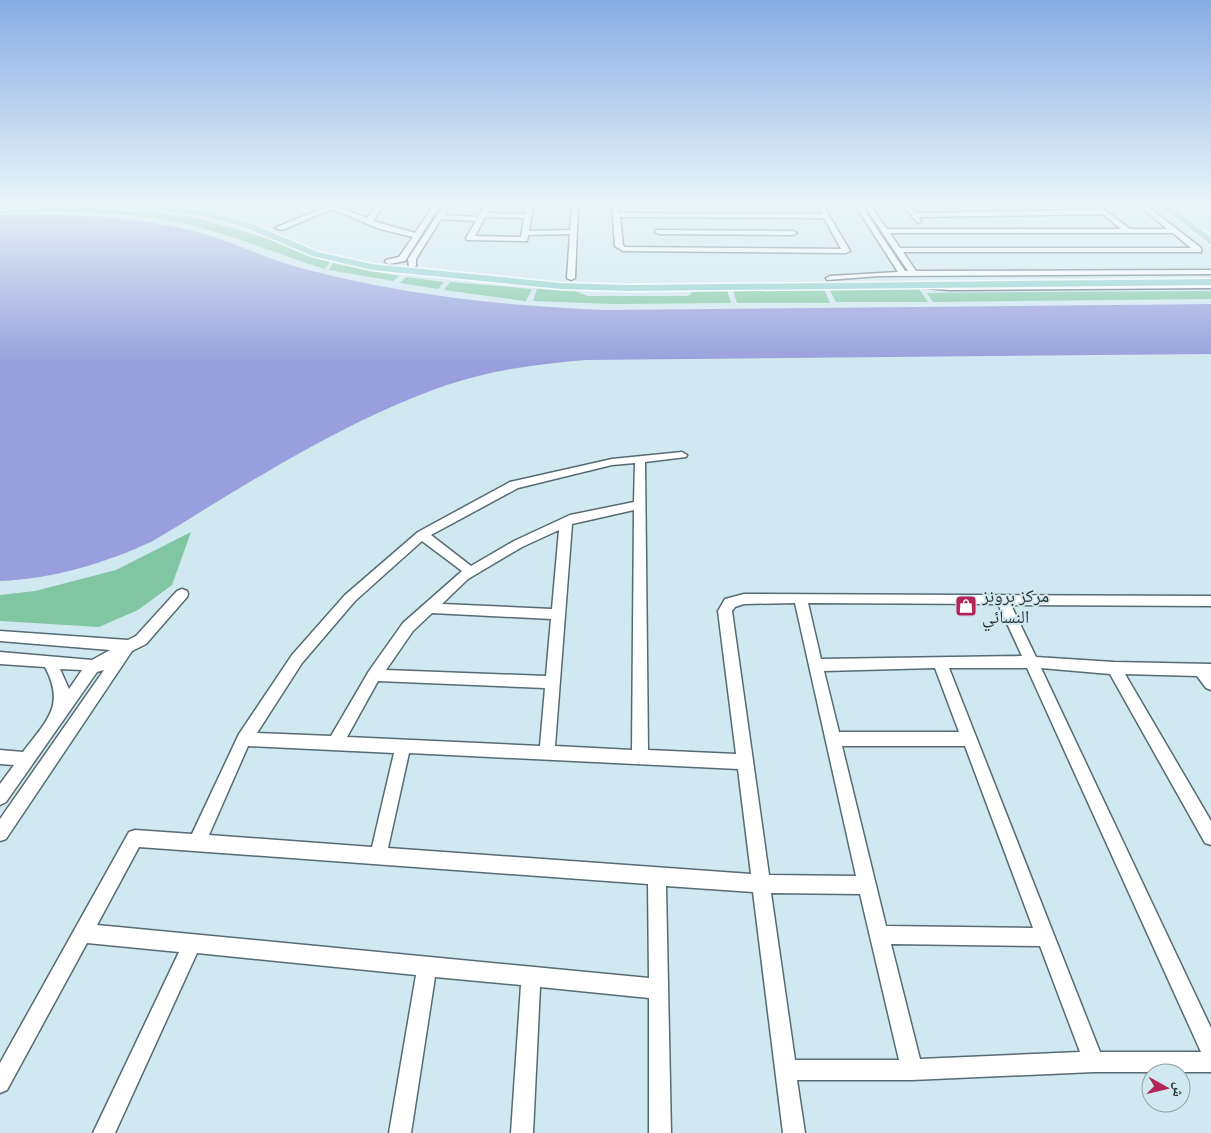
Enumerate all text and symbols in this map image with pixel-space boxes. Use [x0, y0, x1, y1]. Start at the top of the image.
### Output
place label: مركز برونز النسائي [981, 585, 1049, 632]
shop icon: مركز برونز النسائي [954, 594, 978, 618]
north arrow [1141, 1063, 1191, 1113]
text: ش [1169, 1081, 1188, 1098]

